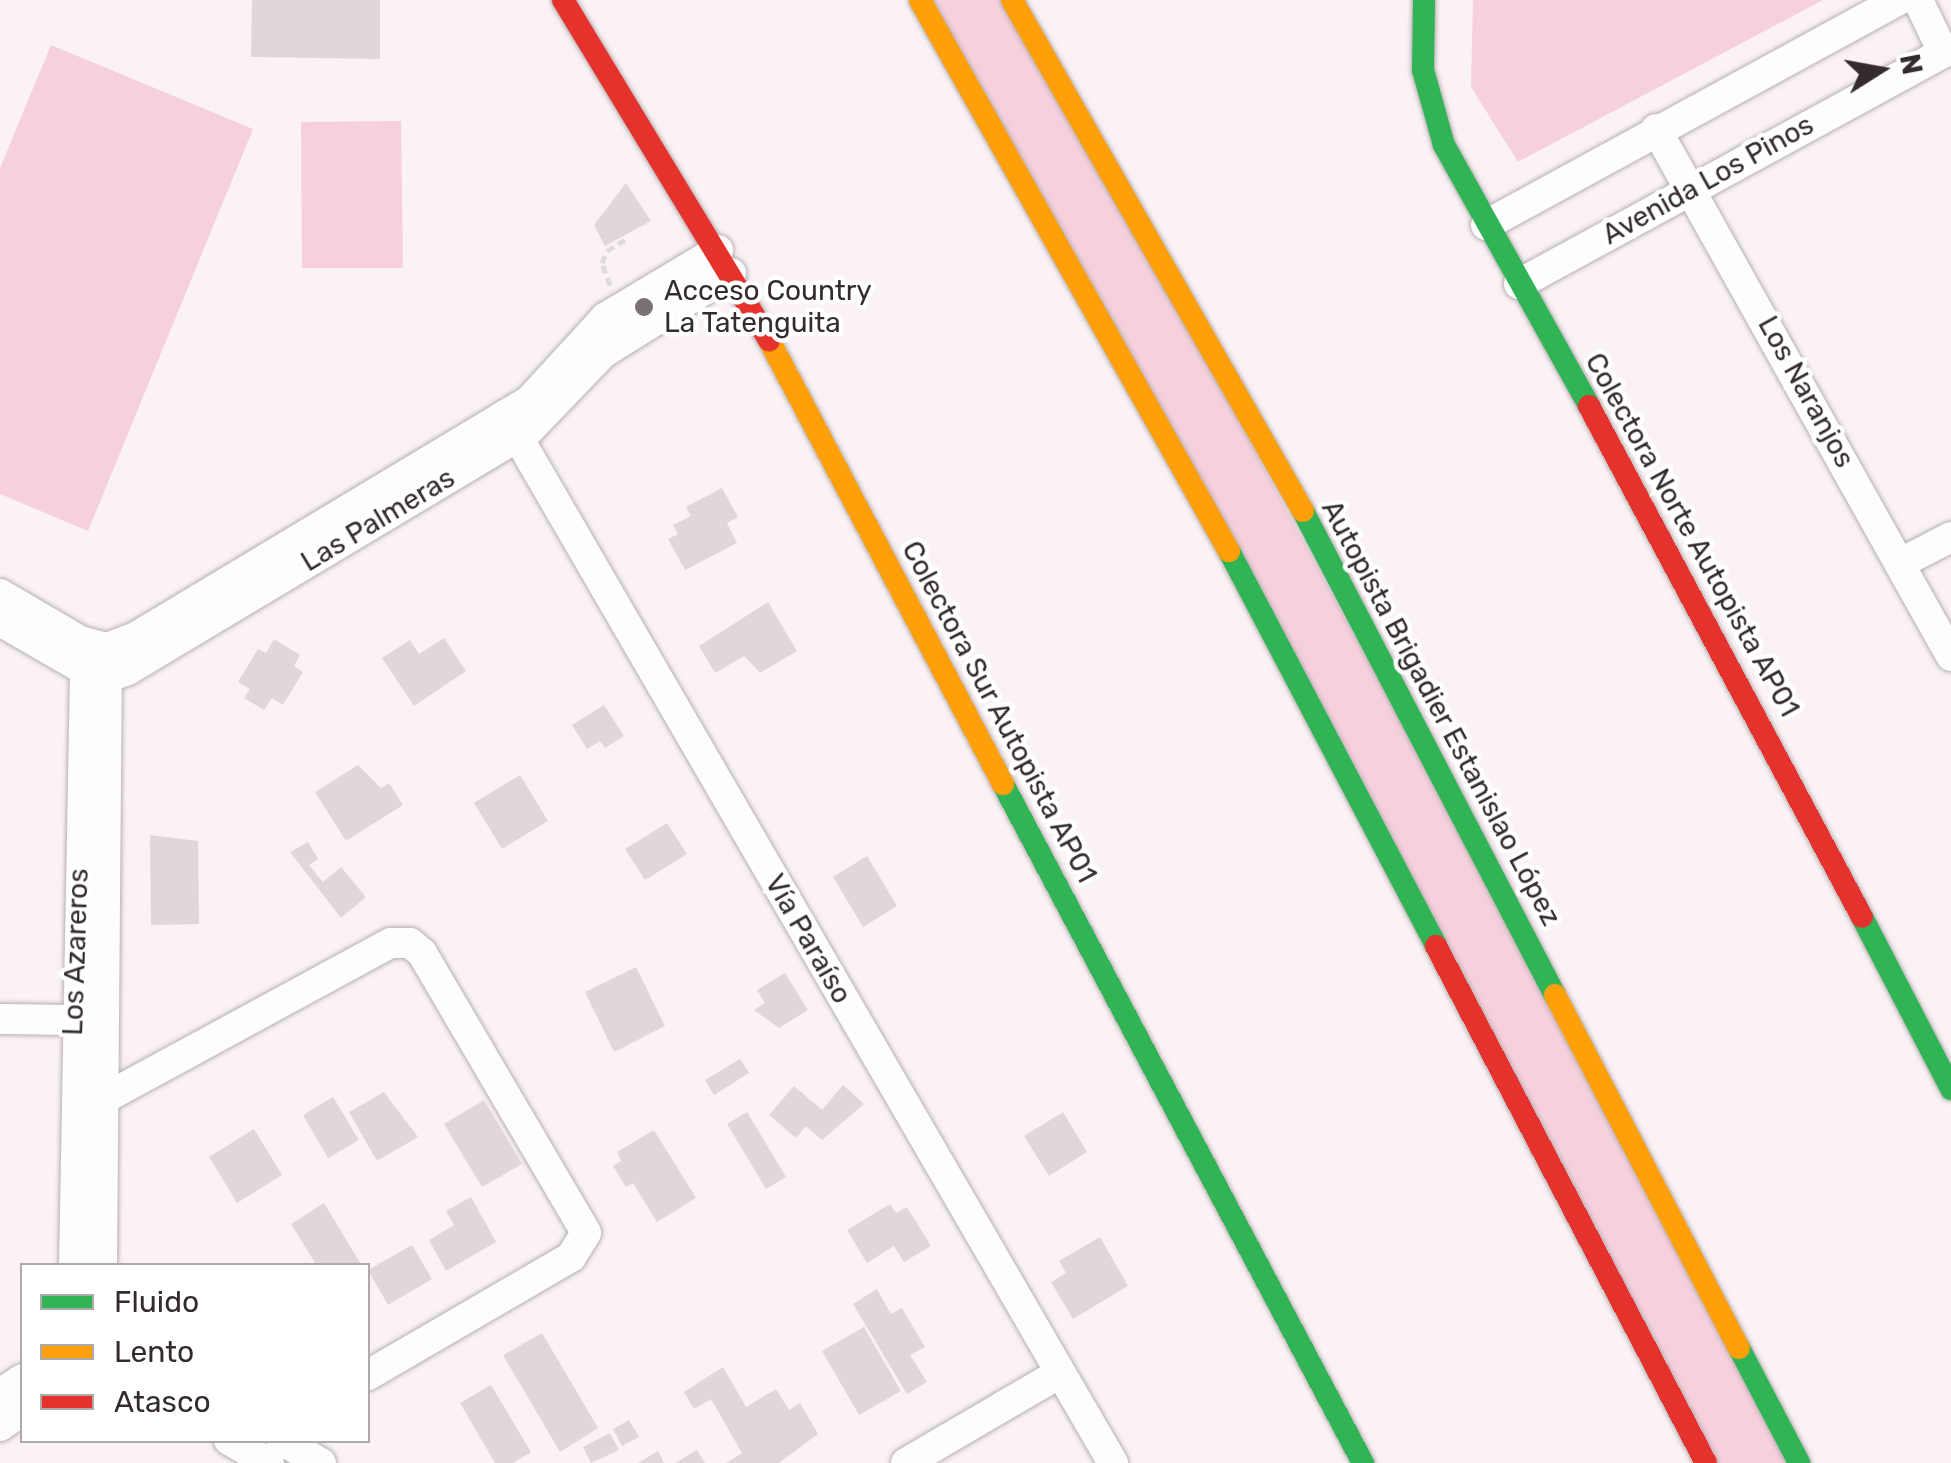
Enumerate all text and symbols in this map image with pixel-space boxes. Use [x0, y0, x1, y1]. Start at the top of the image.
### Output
north arrow [1831, 20, 1931, 120]
text: N [1893, 51, 1929, 77]
street label: Avenida Los Pinos [1597, 108, 1819, 252]
place label: Acceso Country La Tatenguita [664, 274, 872, 340]
marker: Acceso Country La Tatenguita [633, 296, 655, 318]
street label: Los Naranjos [1751, 310, 1861, 474]
street label: Colectora Norte Autopista AP01 [1577, 347, 1807, 723]
street label: Las Palmeras [295, 461, 461, 579]
street label: Autopista Brigadier Estanislao López [1314, 494, 1568, 932]
street label: Colectora Sur Autopista AP01 [894, 535, 1104, 889]
street label: Los Azareros [56, 868, 96, 1036]
street label: Vía Paraíso [758, 868, 858, 1010]
legend [20, 1263, 370, 1443]
text: Fluido [114, 1284, 199, 1320]
text: Lento [114, 1334, 194, 1370]
text: Atasco [114, 1384, 211, 1420]

